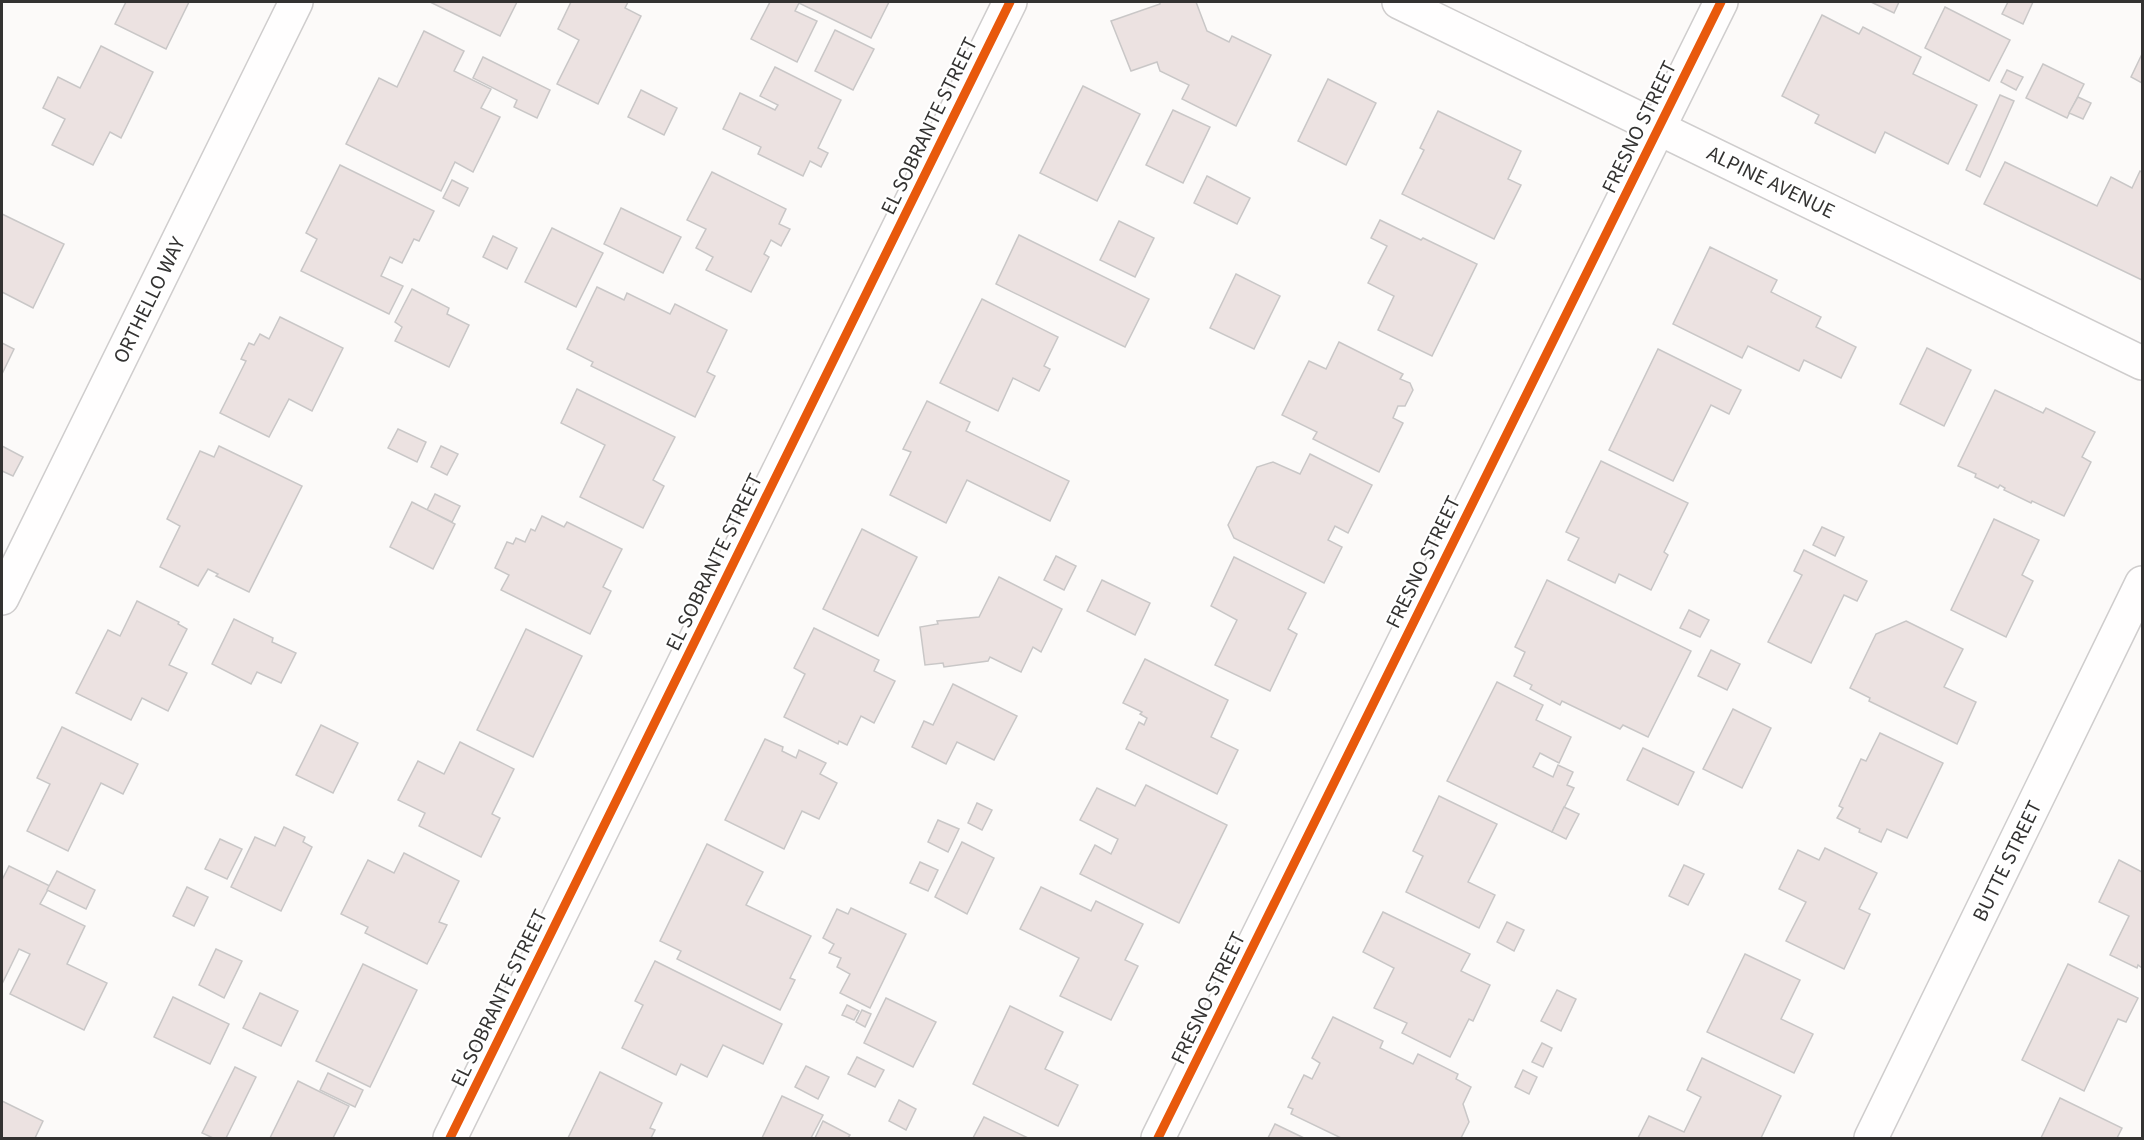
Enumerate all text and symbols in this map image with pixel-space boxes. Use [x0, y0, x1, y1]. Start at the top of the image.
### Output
street label: EL SOBRANTE STREET [873, 32, 985, 220]
street label: FRESNO STREET [1594, 56, 1684, 198]
street label: ALPINE AVENUE [1702, 138, 1840, 226]
street label: ORTHELLO WAY [105, 231, 193, 368]
street label: EL SOBRANTE STREET [658, 468, 770, 656]
street label: FRESNO STREET [1378, 491, 1468, 633]
street label: BUTTE STREET [1965, 796, 2049, 926]
street label: EL SOBRANTE STREET [443, 904, 555, 1092]
street label: FRESNO STREET [1163, 927, 1253, 1069]

